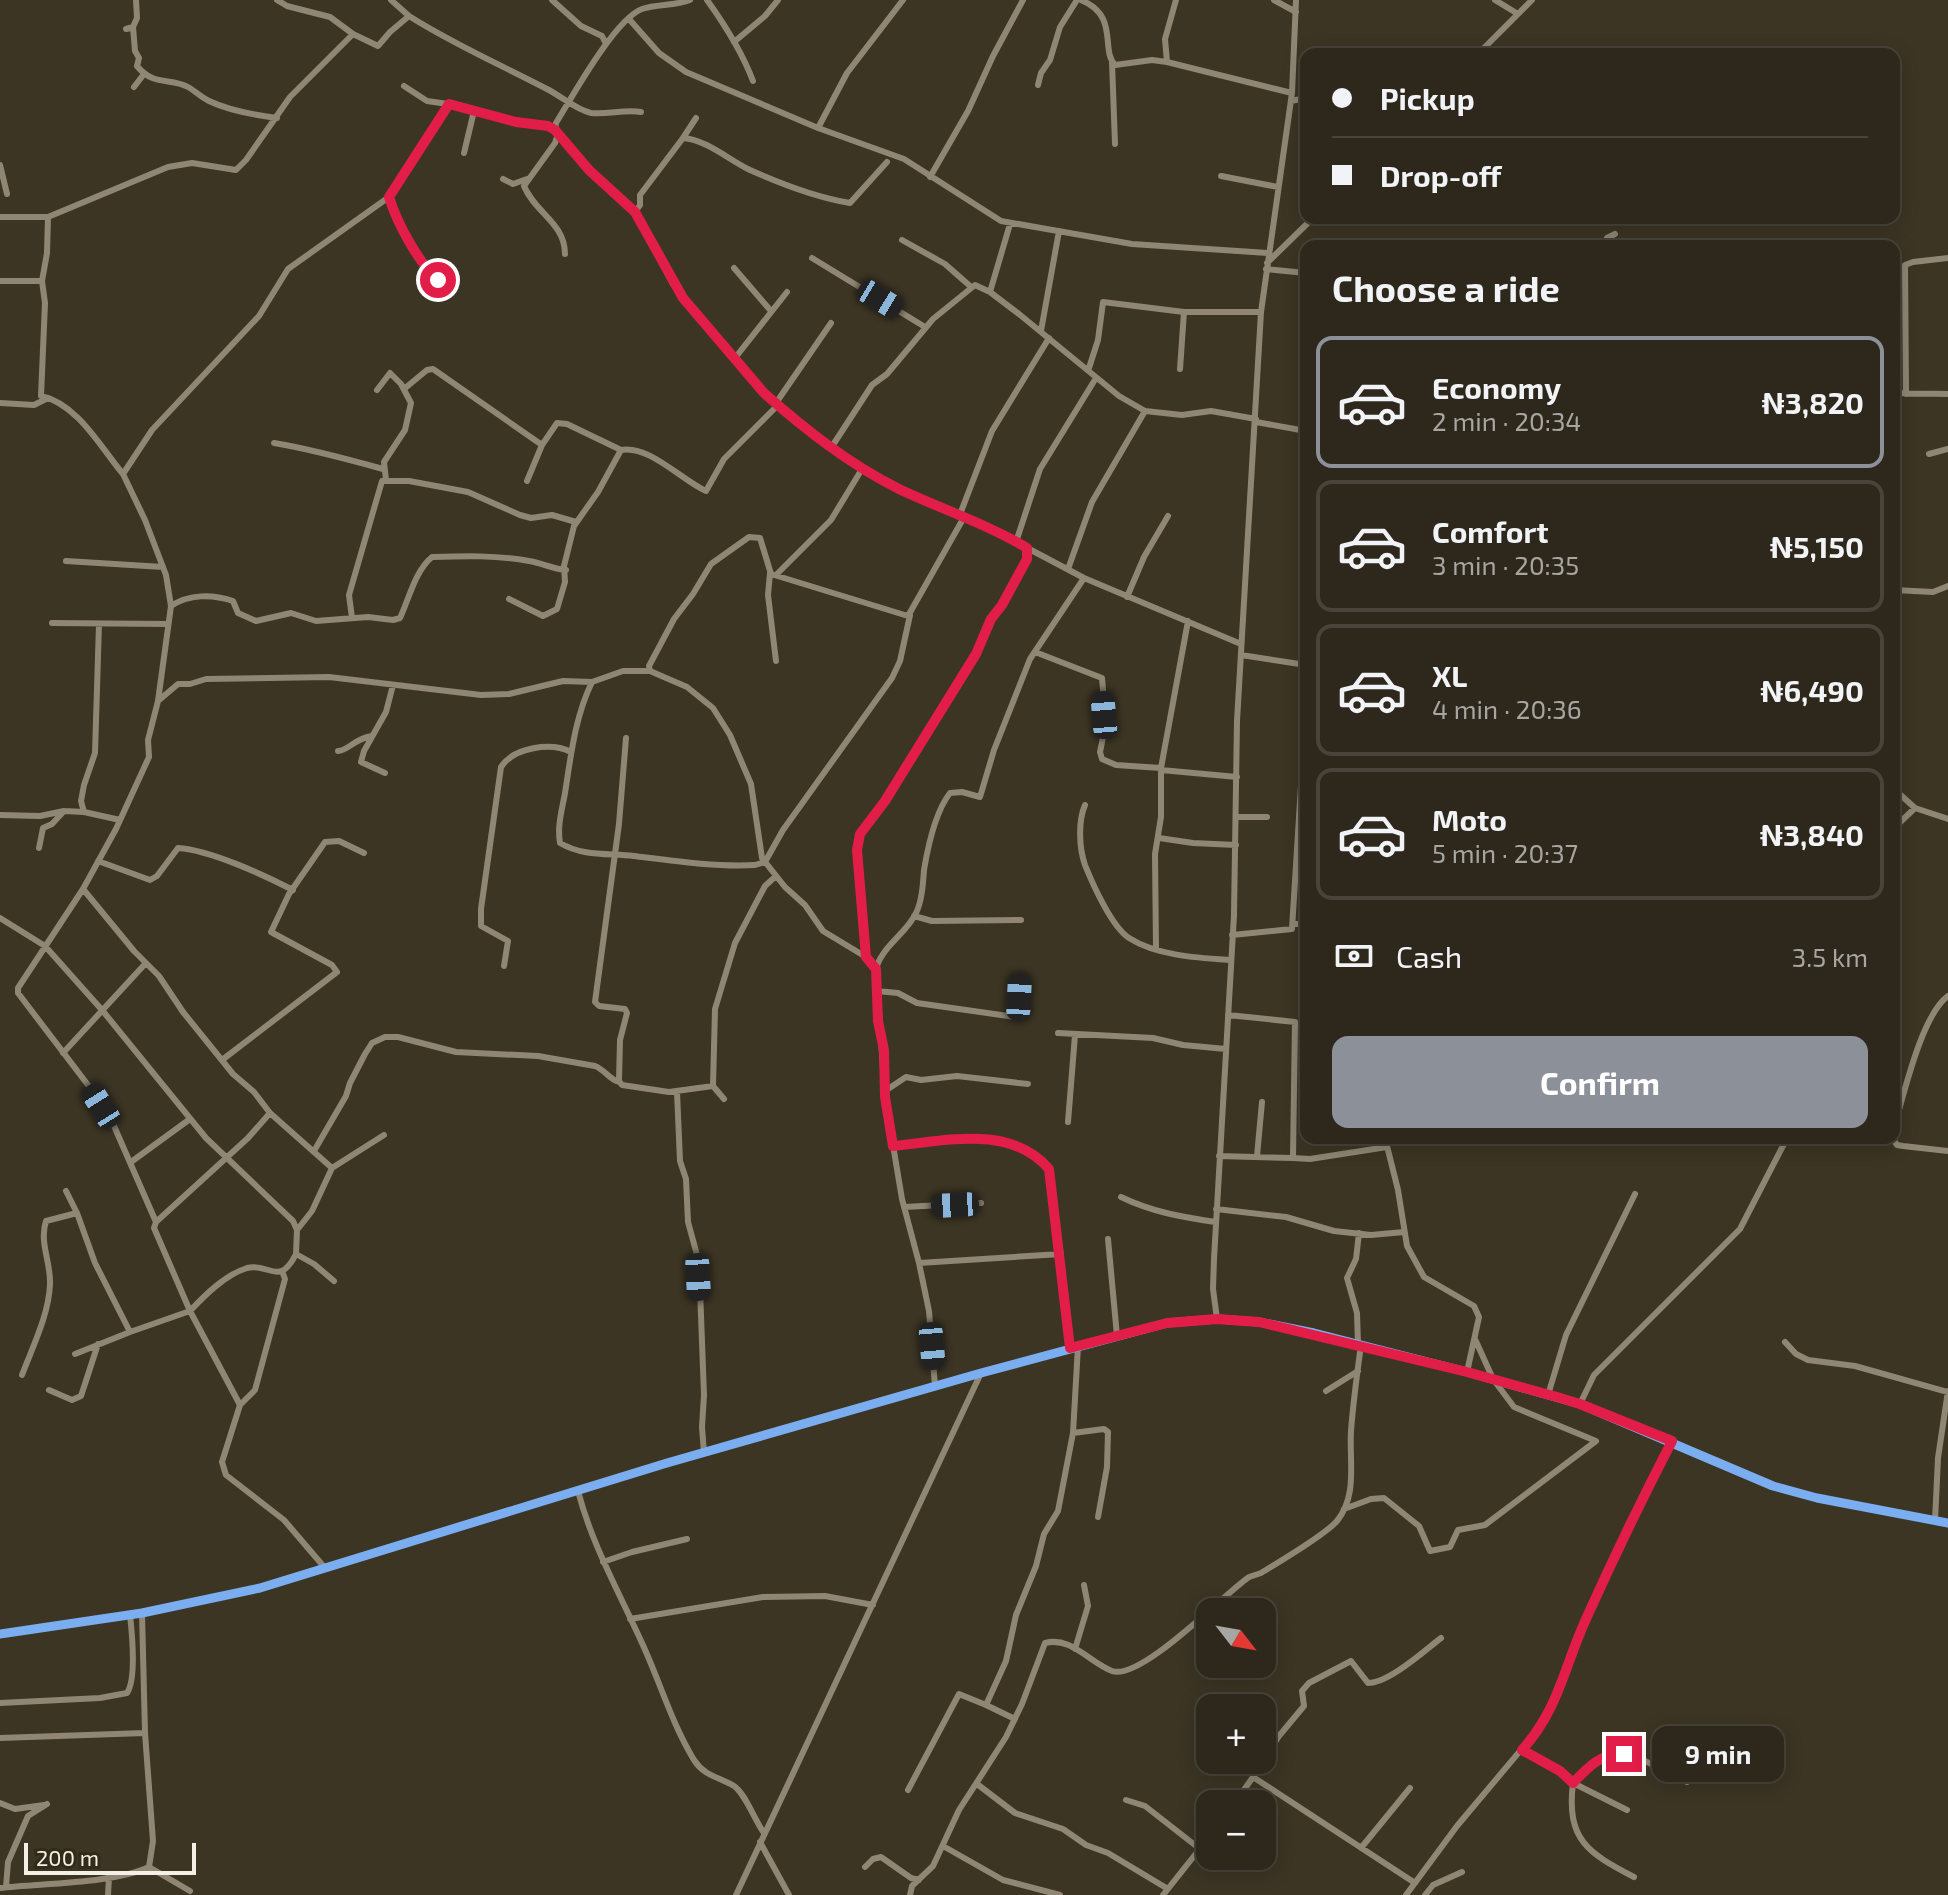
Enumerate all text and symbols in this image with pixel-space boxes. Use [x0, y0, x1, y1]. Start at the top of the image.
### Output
text: Pickup [1380, 80, 1475, 116]
text: Drop-off [1380, 157, 1502, 193]
route start [420, 262, 456, 298]
text: Choose a ride [1332, 266, 1560, 309]
car [853, 276, 907, 322]
icon: car [1336, 366, 1408, 438]
text: Economy [1432, 369, 1561, 405]
text: ₦3,820 [1761, 384, 1864, 420]
text: 2 min · 20:34 [1432, 405, 1581, 436]
icon: car [1336, 510, 1408, 582]
text: Comfort [1432, 513, 1549, 549]
text: ₦5,150 [1770, 528, 1864, 564]
text: 3 min · 20:35 [1432, 549, 1579, 580]
icon: car [1336, 654, 1408, 726]
text: XL [1432, 657, 1467, 693]
text: ₦6,490 [1760, 672, 1864, 708]
car [1090, 690, 1118, 740]
text: 4 min · 20:36 [1432, 693, 1582, 724]
icon: car [1336, 798, 1408, 870]
text: Moto [1432, 801, 1507, 837]
text: ₦3,840 [1760, 816, 1864, 852]
text: 5 min · 20:37 [1432, 837, 1578, 868]
icon: cash [1332, 934, 1376, 978]
text: Cash [1396, 938, 1462, 974]
text: 3.5 km [1792, 941, 1868, 972]
car [1006, 972, 1032, 1022]
button: Confirm [1332, 1036, 1868, 1128]
car [78, 1079, 124, 1133]
car [930, 1192, 980, 1218]
car [685, 1252, 711, 1302]
car [918, 1321, 946, 1371]
north arrow [1196, 1598, 1276, 1678]
map controls [1196, 1598, 1276, 1870]
button: + [1196, 1694, 1276, 1774]
callout: 9 min [1652, 1726, 1784, 1782]
route end [1606, 1736, 1642, 1772]
text: 9 min [1685, 1738, 1751, 1769]
button: − [1196, 1790, 1276, 1870]
scale bar [24, 1839, 196, 1875]
text: 200 m [36, 1844, 99, 1870]

